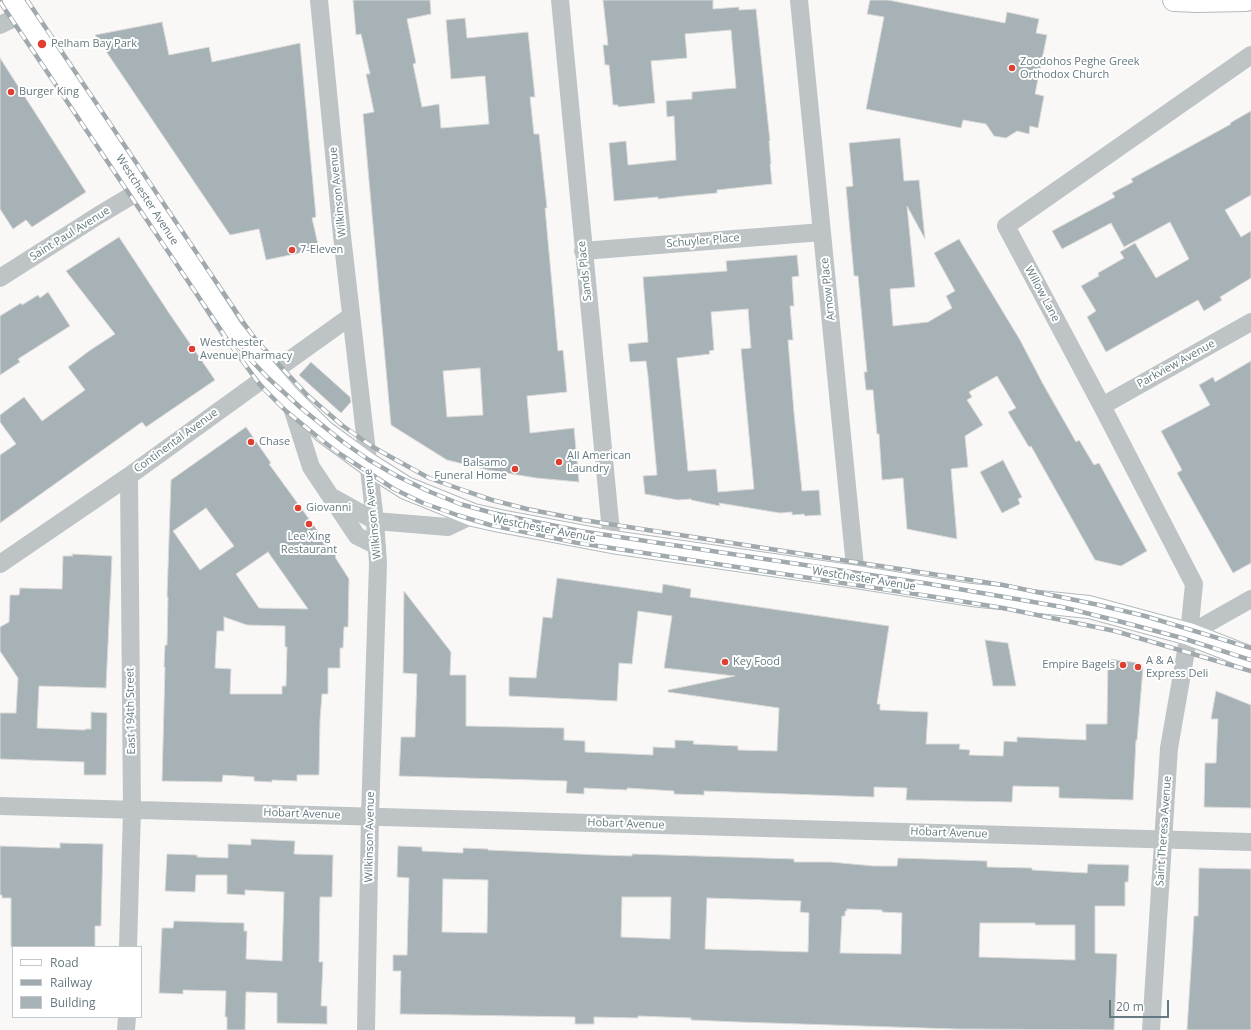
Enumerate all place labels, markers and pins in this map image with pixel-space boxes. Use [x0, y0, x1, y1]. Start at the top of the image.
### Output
place label: Pelham Bay Park [51, 37, 137, 51]
marker: Pelham Bay Park [36, 38, 48, 50]
place label: Zoodohos Peghe Greek Orthodox Church [1020, 55, 1140, 81]
marker: Zoodohos Peghe Greek Orthodox Church [1007, 63, 1017, 73]
place label: Burger King [19, 85, 79, 99]
marker: Burger King [6, 87, 16, 97]
place label: 7-Eleven [300, 243, 343, 257]
marker: 7-Eleven [287, 245, 297, 255]
place label: Westchester Avenue Pharmacy [200, 336, 292, 362]
marker: Westchester Avenue Pharmacy [187, 344, 197, 354]
place label: Chase [259, 435, 290, 449]
marker: Chase [246, 437, 256, 447]
place label: All American Laundry [567, 449, 631, 475]
place label: Balsamo Funeral Home [434, 456, 507, 482]
marker: All American Laundry [554, 457, 564, 467]
marker: Balsamo Funeral Home [510, 464, 520, 474]
place label: Giovanni [306, 501, 351, 515]
marker: Giovanni [293, 503, 303, 513]
marker: Lee Xing Restaurant [304, 519, 314, 529]
place label: Lee Xing Restaurant [281, 530, 337, 556]
place label: A & A Express Deli [1146, 654, 1208, 680]
place label: Key Food [733, 655, 780, 669]
marker: Key Food [720, 657, 730, 667]
place label: Empire Bagels [1042, 658, 1115, 672]
marker: Empire Bagels [1118, 660, 1128, 670]
marker: A & A Express Deli [1133, 662, 1143, 672]

